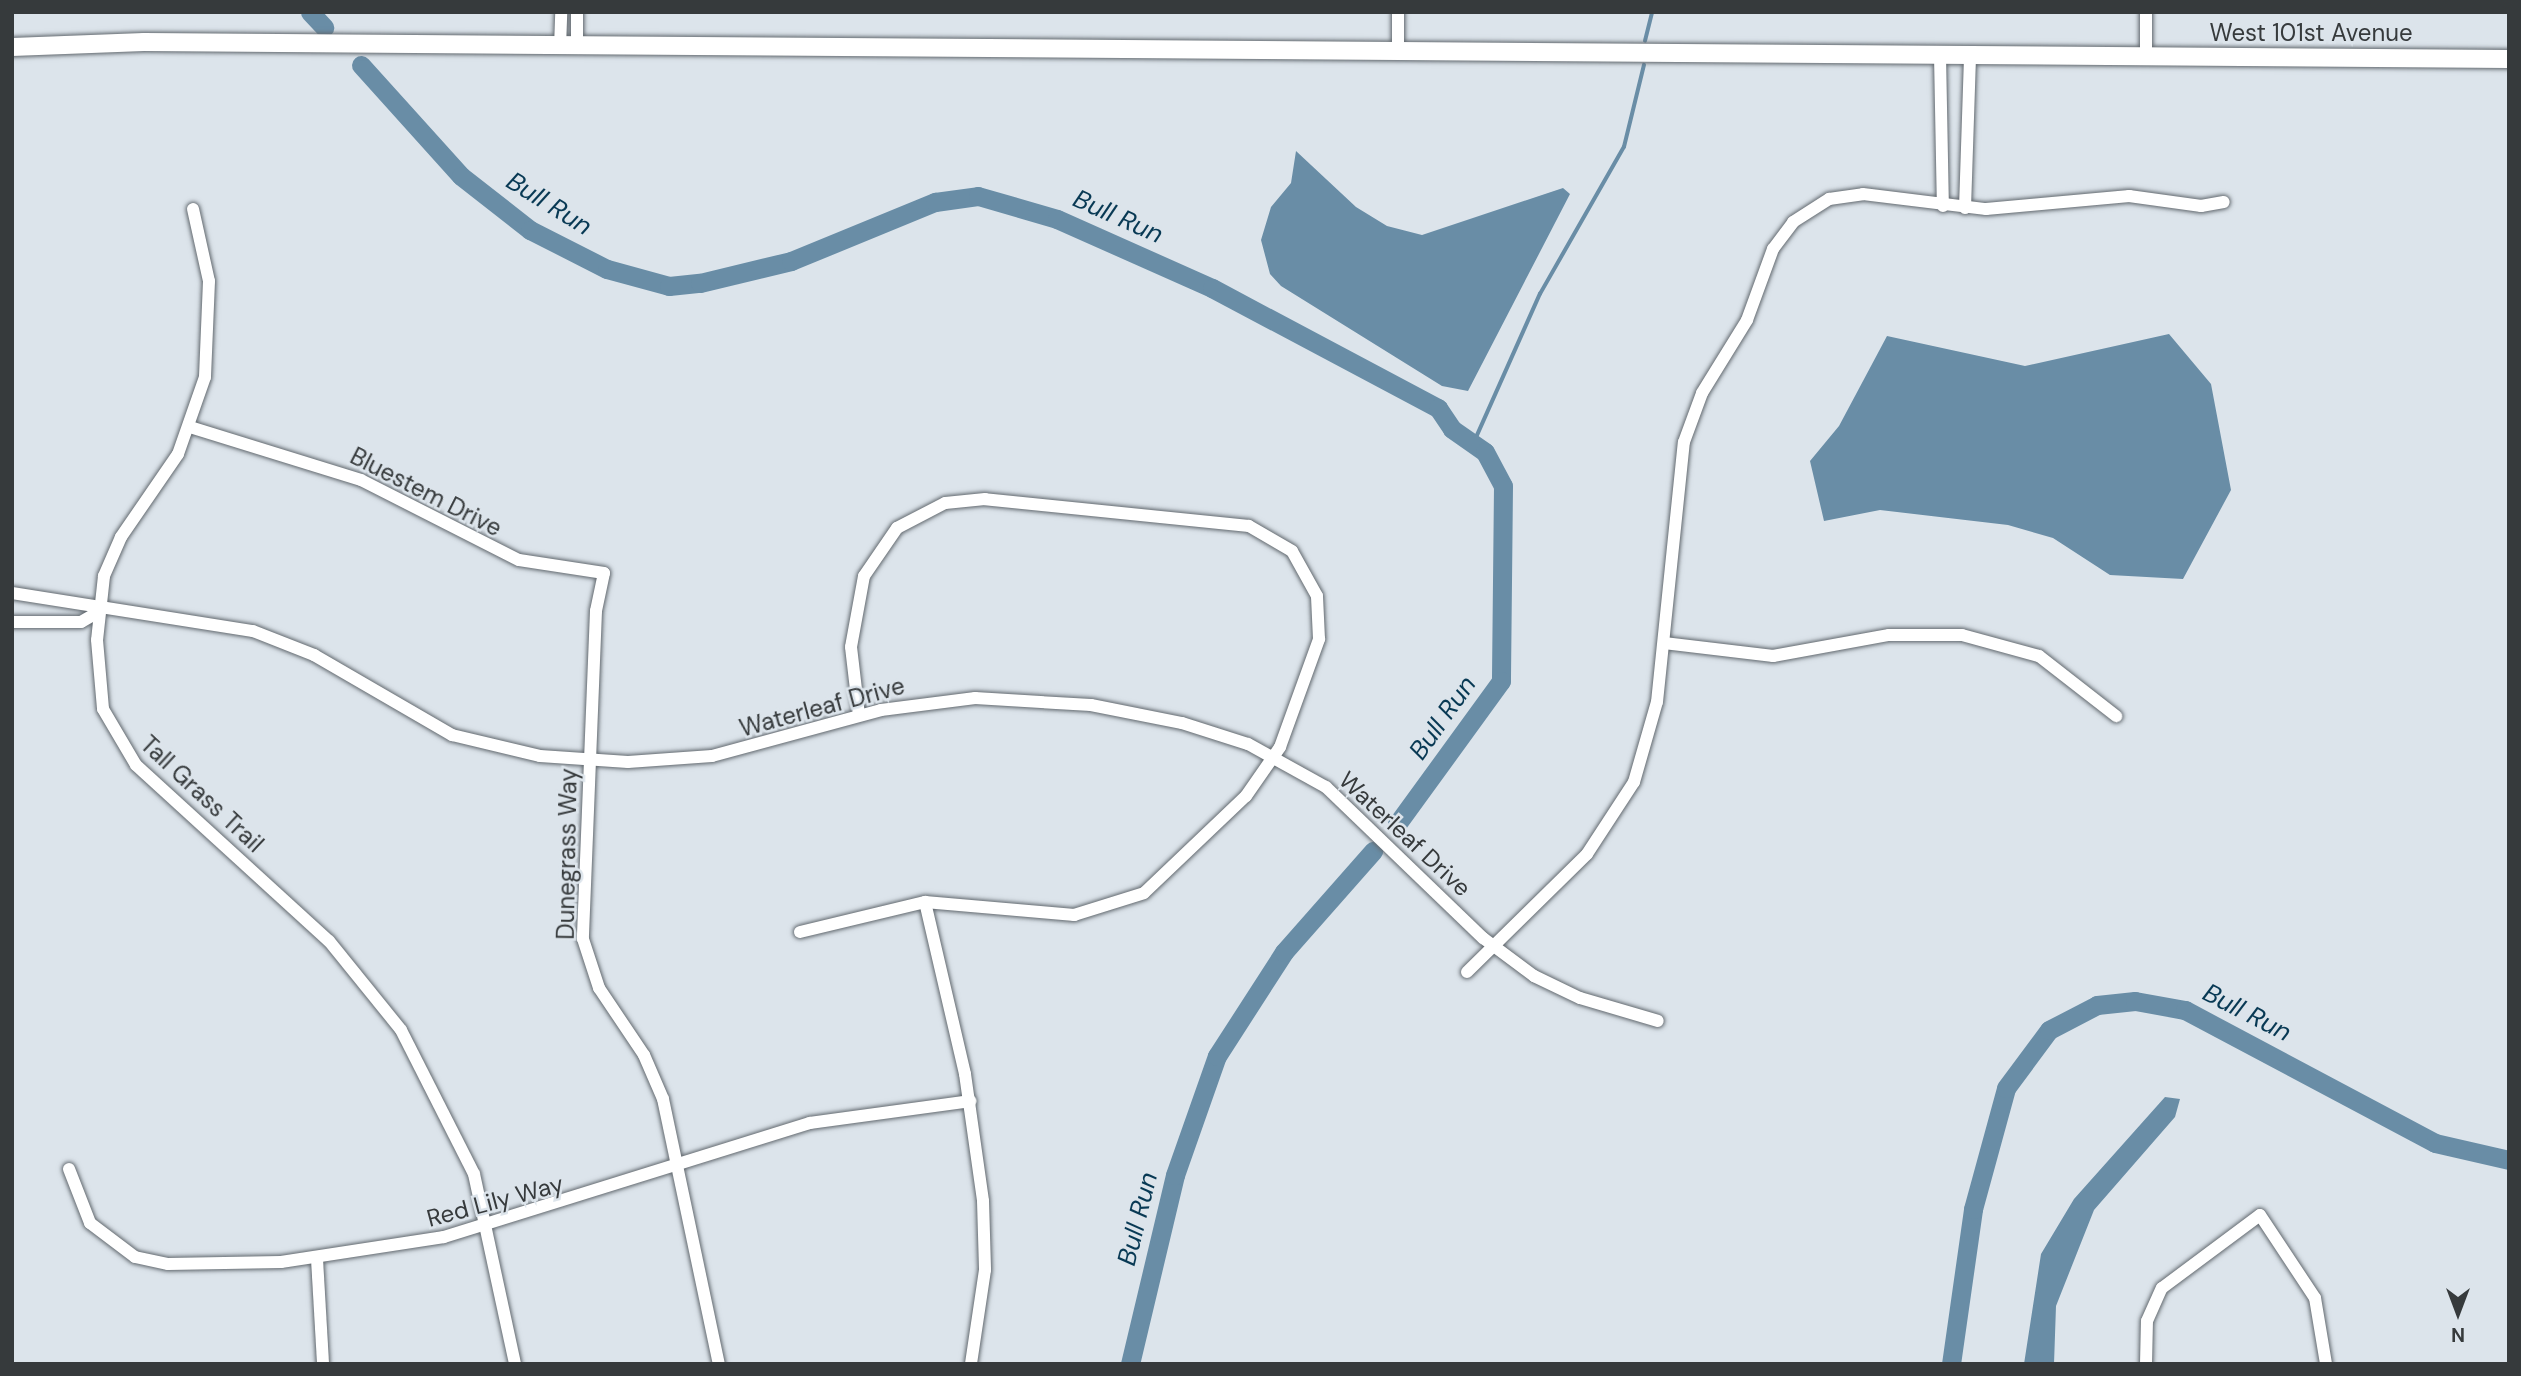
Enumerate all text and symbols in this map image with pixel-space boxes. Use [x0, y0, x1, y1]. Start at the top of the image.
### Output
street label: West 101st Avenue [2209, 19, 2413, 47]
water label: Bull Run [500, 166, 598, 242]
water label: Bull Run [1068, 183, 1168, 251]
street label: Bluestem Drive [345, 441, 507, 543]
water label: Bull Run [1403, 670, 1483, 766]
street label: Waterleaf Drive [736, 671, 908, 743]
street label: Tall Grass Trail [135, 730, 269, 858]
street label: Waterleaf Drive [1333, 766, 1477, 902]
street label: Dunegrass Way [551, 768, 583, 940]
water label: Bull Run [2198, 978, 2296, 1048]
street label: Red Lily Way [424, 1169, 566, 1233]
water label: Bull Run [1111, 1169, 1165, 1269]
north arrow [2423, 1278, 2493, 1348]
text: N [2451, 1322, 2465, 1347]

